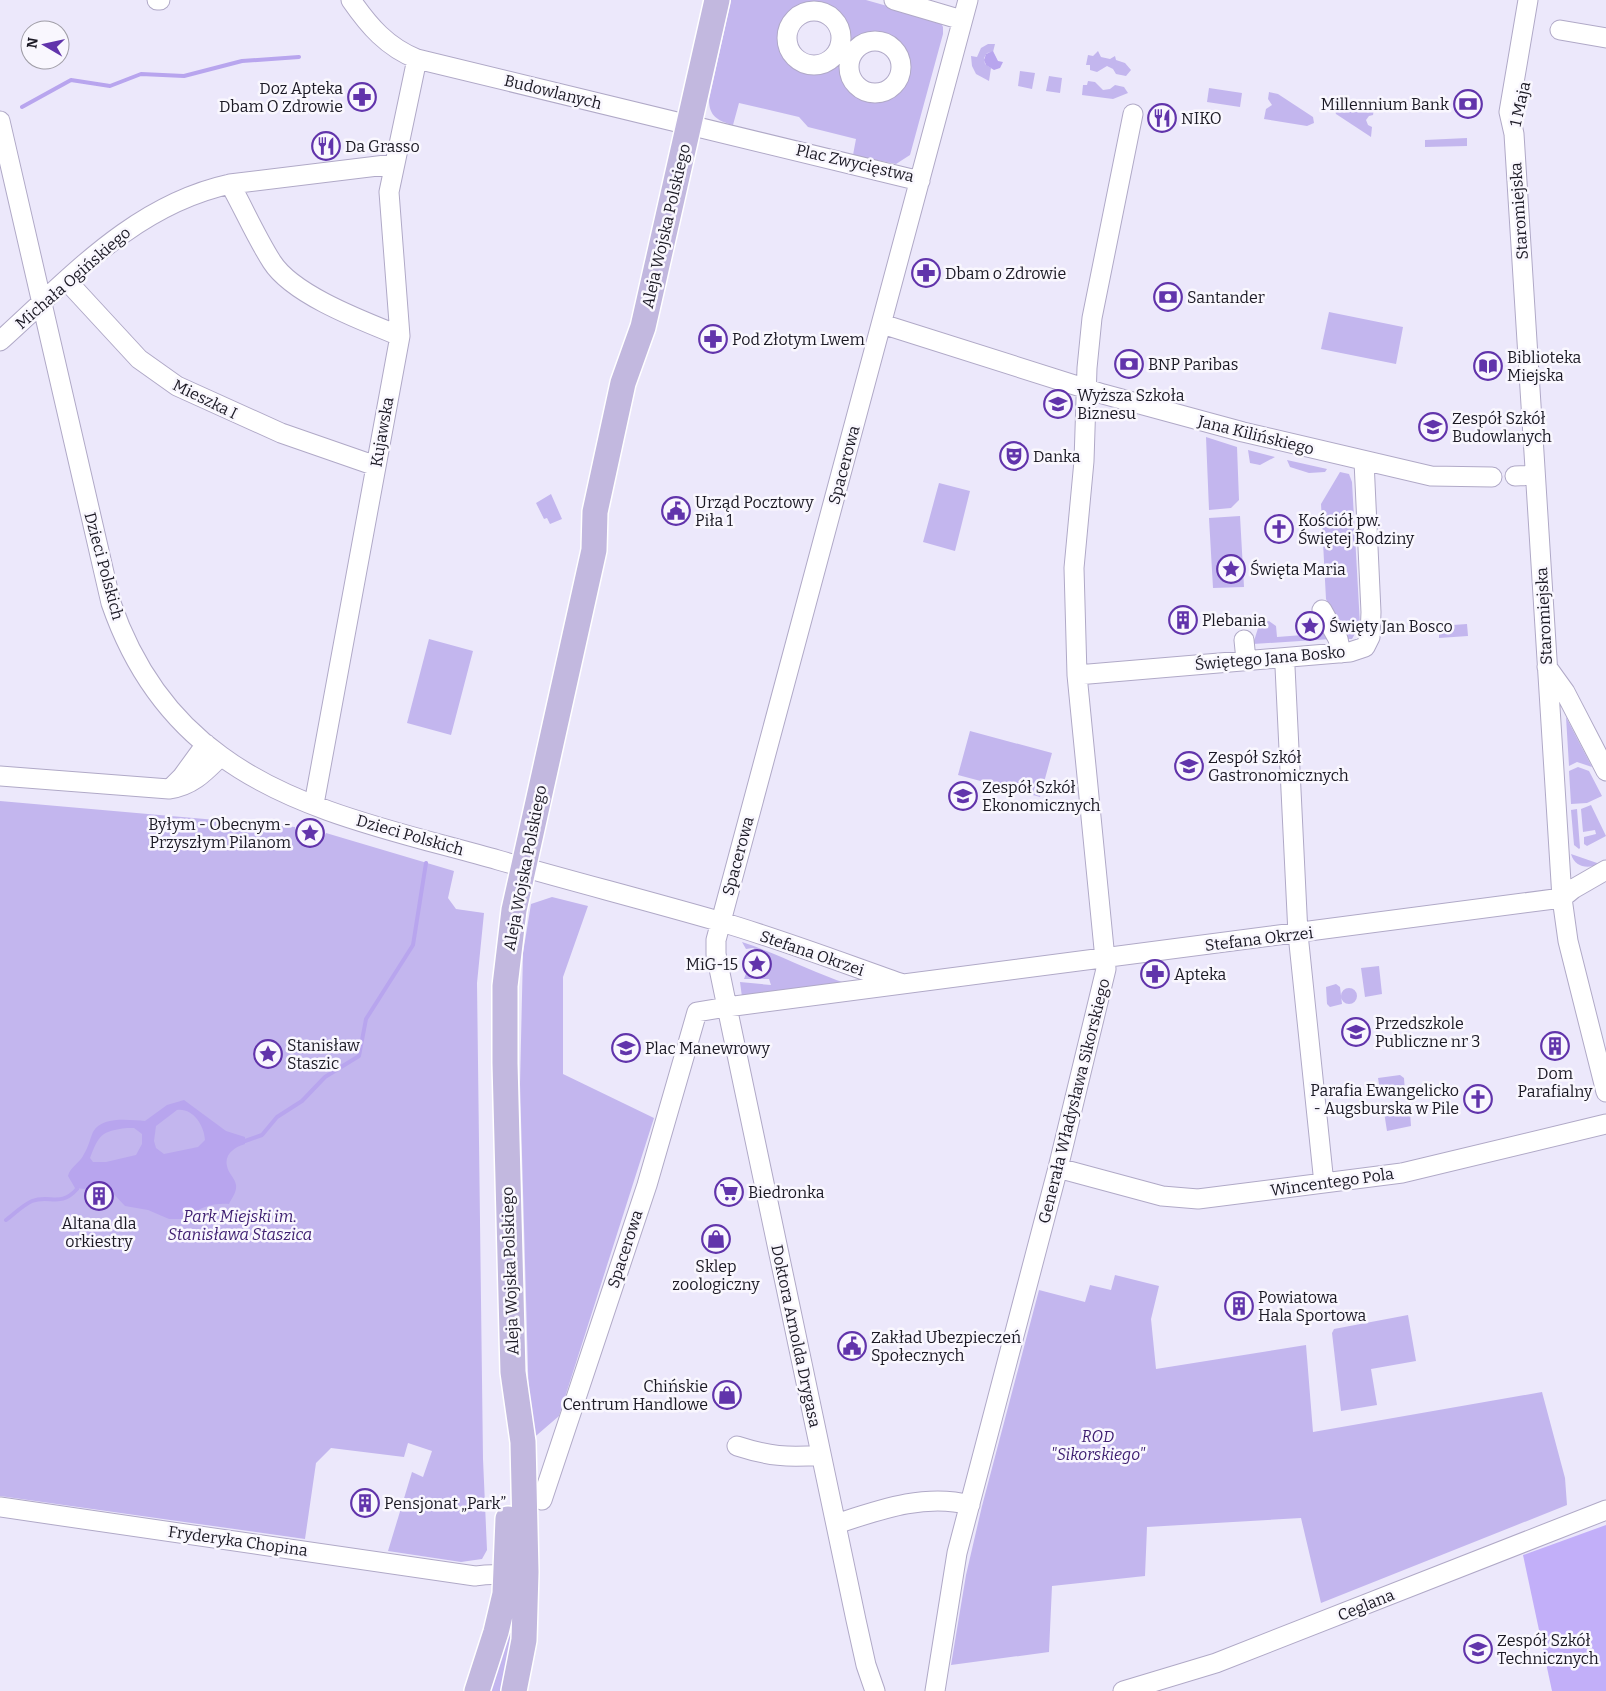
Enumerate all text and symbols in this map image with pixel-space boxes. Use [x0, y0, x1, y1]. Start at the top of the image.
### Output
north arrow [20, 20, 70, 70]
text: N [23, 36, 42, 50]
street label: Budowlanych [502, 71, 604, 113]
place label: Doz Apteka Dbam O Zdrowie [219, 79, 343, 116]
street label: 1 Maja [1506, 79, 1534, 128]
pharmacy icon: Doz Apteka Dbam O Zdrowie [347, 82, 377, 112]
bank icon: Millennium Bank [1453, 89, 1483, 119]
place label: Millennium Bank [1321, 95, 1449, 114]
restaurant icon: NIKO [1147, 103, 1177, 133]
place label: NIKO [1181, 109, 1222, 128]
restaurant icon: Da Grasso [311, 131, 341, 161]
place label: Da Grasso [345, 137, 420, 156]
street label: Plac Zwycięstwa [794, 140, 916, 186]
street label: Aleja Wojska Polskiego [638, 142, 694, 310]
street label: Staromiejska [1506, 161, 1532, 260]
street label: Michała Ogińskiego [12, 223, 134, 333]
pharmacy icon: Dbam o Zdrowie [911, 258, 941, 288]
place label: Dbam o Zdrowie [945, 264, 1066, 283]
bank icon: Santander [1153, 282, 1183, 312]
place label: Santander [1187, 288, 1265, 307]
pharmacy icon: Pod Złotym Lwem [698, 324, 728, 354]
place label: Pod Złotym Lwem [732, 330, 865, 349]
place label: Biblioteka Miejska [1507, 348, 1582, 385]
bank icon: BNP Paribas [1114, 349, 1144, 379]
library icon: Biblioteka Miejska [1473, 351, 1503, 381]
place label: BNP Paribas [1148, 355, 1238, 374]
street label: Mieszka I [170, 375, 240, 423]
place label: Wyższa Szkoła Biznesu [1077, 386, 1185, 423]
school or university icon: Wyższa Szkoła Biznesu [1043, 389, 1073, 419]
street label: Kujawska [366, 395, 398, 469]
place label: Zespół Szkół Budowlanych [1452, 409, 1552, 446]
street label: Jana Kilińskiego [1195, 411, 1316, 459]
school or university icon: Zespół Szkół Budowlanych [1418, 412, 1448, 442]
street label: Spacerowa [824, 423, 864, 507]
theatre icon: Danka [999, 441, 1029, 471]
place label: Danka [1033, 447, 1081, 466]
place label: Urząd Pocztowy Piła 1 [695, 493, 814, 530]
public building icon: Urząd Pocztowy Piła 1 [661, 496, 691, 526]
street label: Dzieci Polskich [80, 510, 128, 622]
place label: Kościół pw. Świętej Rodziny [1298, 511, 1415, 548]
church icon: Kościół pw. Świętej Rodziny [1264, 514, 1294, 544]
place icon: Święta Maria [1216, 554, 1246, 584]
place label: Święta Maria [1250, 559, 1346, 579]
street label: Staromiejska [1532, 567, 1556, 665]
building icon: Plebania [1168, 605, 1198, 635]
place label: Plebania [1202, 611, 1266, 630]
place icon: Święty Jan Bosco [1295, 611, 1325, 641]
place label: Święty Jan Bosco [1329, 616, 1453, 636]
street label: Świętego Jana Bosko [1194, 641, 1346, 674]
place label: Zespół Szkół Gastronomicznych [1208, 748, 1349, 785]
school or university icon: Zespół Szkół Gastronomicznych [1174, 751, 1204, 781]
place label: Zespół Szkół Ekonomicznych [982, 778, 1101, 815]
school or university icon: Zespół Szkół Ekonomicznych [948, 781, 978, 811]
street label: Aleja Wojska Polskiego [500, 784, 550, 952]
street label: Dzieci Polskich [354, 811, 466, 859]
street label: Spacerowa [718, 814, 758, 898]
place label: Byłym - Obecnym - Przyszłym Pilanom [148, 815, 291, 852]
place icon: Byłym - Obecnym - Przyszłym Pilanom [295, 818, 325, 848]
street label: Stefana Okrzei [1204, 923, 1314, 955]
street label: Stefana Okrzei [757, 926, 867, 980]
place icon: MiG-15 [742, 949, 772, 979]
place label: MiG-15 [686, 955, 738, 974]
pharmacy icon: Apteka [1140, 959, 1170, 989]
place label: Apteka [1174, 965, 1227, 984]
street label: Generała Władysława Sikorskiego [1034, 976, 1114, 1226]
place label: Przedszkole Publiczne nr 3 [1375, 1014, 1480, 1051]
school or university icon: Przedszkole Publiczne nr 3 [1341, 1017, 1371, 1047]
building icon: Dom Parafialny [1540, 1031, 1570, 1061]
school or university icon: Plac Manewrowy [611, 1033, 641, 1063]
place label: Stanisław Staszic [287, 1036, 360, 1073]
place icon: Stanisław Staszic [253, 1039, 283, 1069]
place label: Plac Manewrowy [645, 1039, 771, 1058]
place label: Dom Parafialny [1518, 1064, 1593, 1101]
place label: Parafia Ewangelicko - Augsburska w Pile [1310, 1081, 1459, 1118]
church icon: Parafia Ewangelicko - Augsburska w Pile [1463, 1084, 1493, 1114]
street label: Wincentego Pola [1269, 1164, 1395, 1200]
supermarket icon: Biedronka [714, 1177, 744, 1207]
building icon: Altana dla orkiestry [84, 1181, 114, 1211]
place label: Biedronka [748, 1183, 825, 1202]
street label: Aleja Wojska Polskiego [498, 1187, 522, 1355]
park label: Park Miejski im. Stanisława Staszica [168, 1207, 312, 1244]
street label: Spacerowa [603, 1207, 647, 1290]
place label: Altana dla orkiestry [62, 1214, 137, 1251]
shop icon: Sklep zoologiczny [701, 1224, 731, 1254]
street label: Doktora Arnolda Drygasa [767, 1243, 825, 1429]
place label: Sklep zoologiczny [672, 1257, 760, 1294]
place label: Powiatowa Hala Sportowa [1258, 1288, 1366, 1325]
building icon: Powiatowa Hala Sportowa [1224, 1291, 1254, 1321]
place label: Zakład Ubezpieczeń Społecznych [871, 1328, 1021, 1365]
public building icon: Zakład Ubezpieczeń Społecznych [837, 1331, 867, 1361]
place label: Chińskie Centrum Handlowe [562, 1377, 708, 1414]
shop icon: Chińskie Centrum Handlowe [712, 1380, 742, 1410]
park label: ROD "Sikorskiego" [1051, 1427, 1146, 1464]
building icon: Pensjonat „Park” [350, 1488, 380, 1518]
place label: Pensjonat „Park” [384, 1494, 507, 1513]
street label: Fryderyka Chopina [167, 1522, 309, 1560]
street label: Ceglana [1335, 1585, 1397, 1625]
place label: Zespół Szkół Technicznych [1497, 1631, 1599, 1668]
school or university icon: Zespół Szkół Technicznych [1463, 1634, 1493, 1664]

